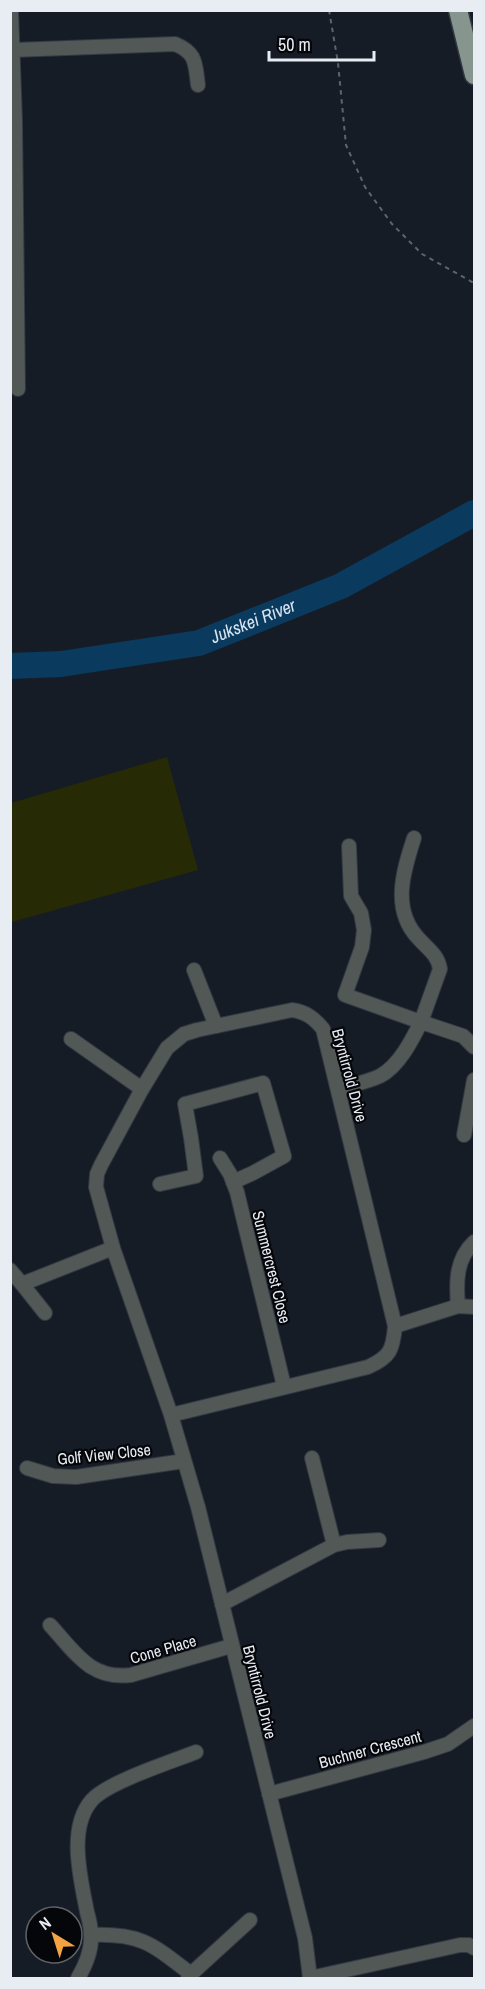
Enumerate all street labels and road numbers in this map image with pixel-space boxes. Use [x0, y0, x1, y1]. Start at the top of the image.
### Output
street label: Bryntirrold Drive [327, 1026, 373, 1124]
street label: Summercrest Close [247, 1208, 297, 1326]
street label: Golf View Close [56, 1438, 152, 1470]
street label: Cone Place [127, 1629, 199, 1669]
street label: Bryntirrold Drive [238, 1643, 282, 1741]
street label: Buchner Crescent [316, 1725, 424, 1773]

